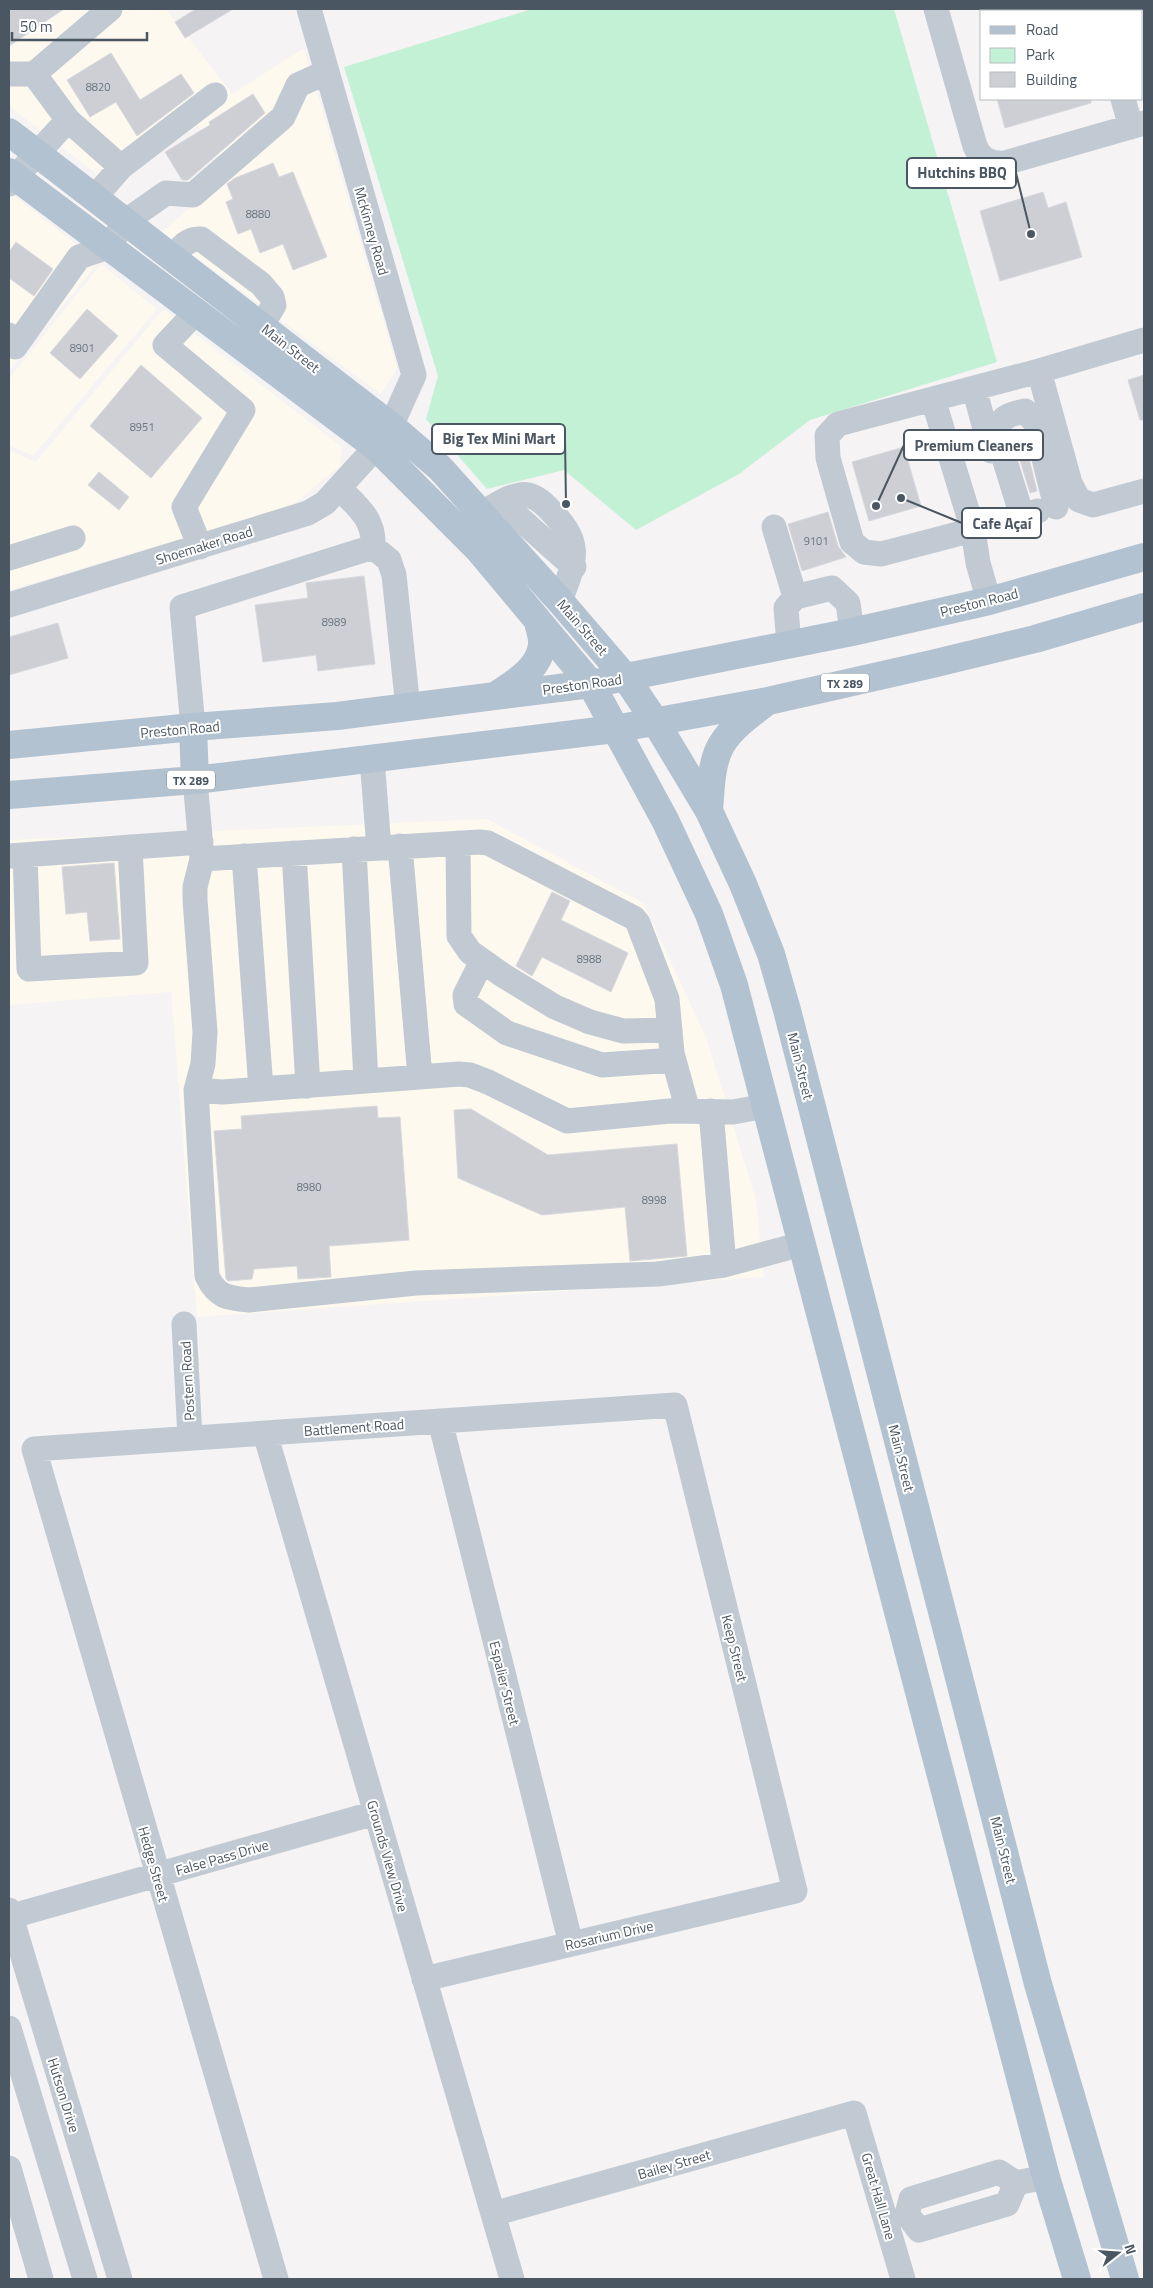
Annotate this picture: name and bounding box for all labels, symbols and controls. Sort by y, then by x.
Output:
scale bar [12,10,148,42]
legend [980,10,1143,100]
text: 50 m [20,15,53,38]
text: Road [1026,18,1058,41]
text: Park [1026,43,1055,66]
text: Building [1026,68,1077,91]
house number: 8820 [86,79,110,95]
callout: Hutchins BBQ [907,158,1016,188]
text: Hutchins BBQ [917,161,1007,184]
street label: McKinney Road [349,184,395,278]
house number: 8880 [246,206,270,222]
street label: Main Street [258,319,325,377]
house number: 8901 [70,340,94,356]
house number: 8951 [130,419,154,435]
callout: Big Tex Mini Mart [432,424,565,454]
text: Big Tex Mini Mart [442,427,556,450]
callout: Premium Cleaners [904,430,1043,460]
text: Premium Cleaners [915,434,1033,457]
callout: Cafe Açaí [962,508,1041,538]
text: Cafe Açaí [972,512,1033,535]
street label: Shoemaker Road [153,520,255,570]
house number: 9101 [804,533,828,549]
street label: Preston Road [938,582,1020,622]
street label: Main Street [553,594,613,660]
house number: 8989 [322,614,346,630]
street label: Preston Road [541,668,623,700]
road number: TX 289 [821,674,869,692]
street label: Preston Road [139,715,221,743]
road number: TX 289 [167,770,215,790]
house number: 8988 [577,951,601,967]
street label: Main Street [783,1030,819,1102]
house number: 8980 [297,1179,321,1195]
house number: 8998 [642,1192,666,1208]
street label: Postern Road [174,1341,200,1421]
street label: Battlement Road [303,1413,405,1441]
street label: Main Street [884,1422,920,1494]
street label: Keep Street [717,1612,753,1684]
street label: Espalier Street [484,1639,526,1727]
street label: Grounds View Drive [362,1798,414,1914]
street label: Main Street [986,1814,1022,1886]
street label: Hedge Street [133,1824,175,1904]
street label: False Pass Drive [173,1834,271,1880]
street label: Rosarium Drive [563,1915,655,1955]
street label: Hutson Drive [43,2055,85,2135]
street label: Bailey Street [635,2144,713,2184]
street label: Great Hall Lane [857,2150,901,2242]
north arrow [1093,2228,1143,2278]
text: N [1119,2241,1142,2257]

